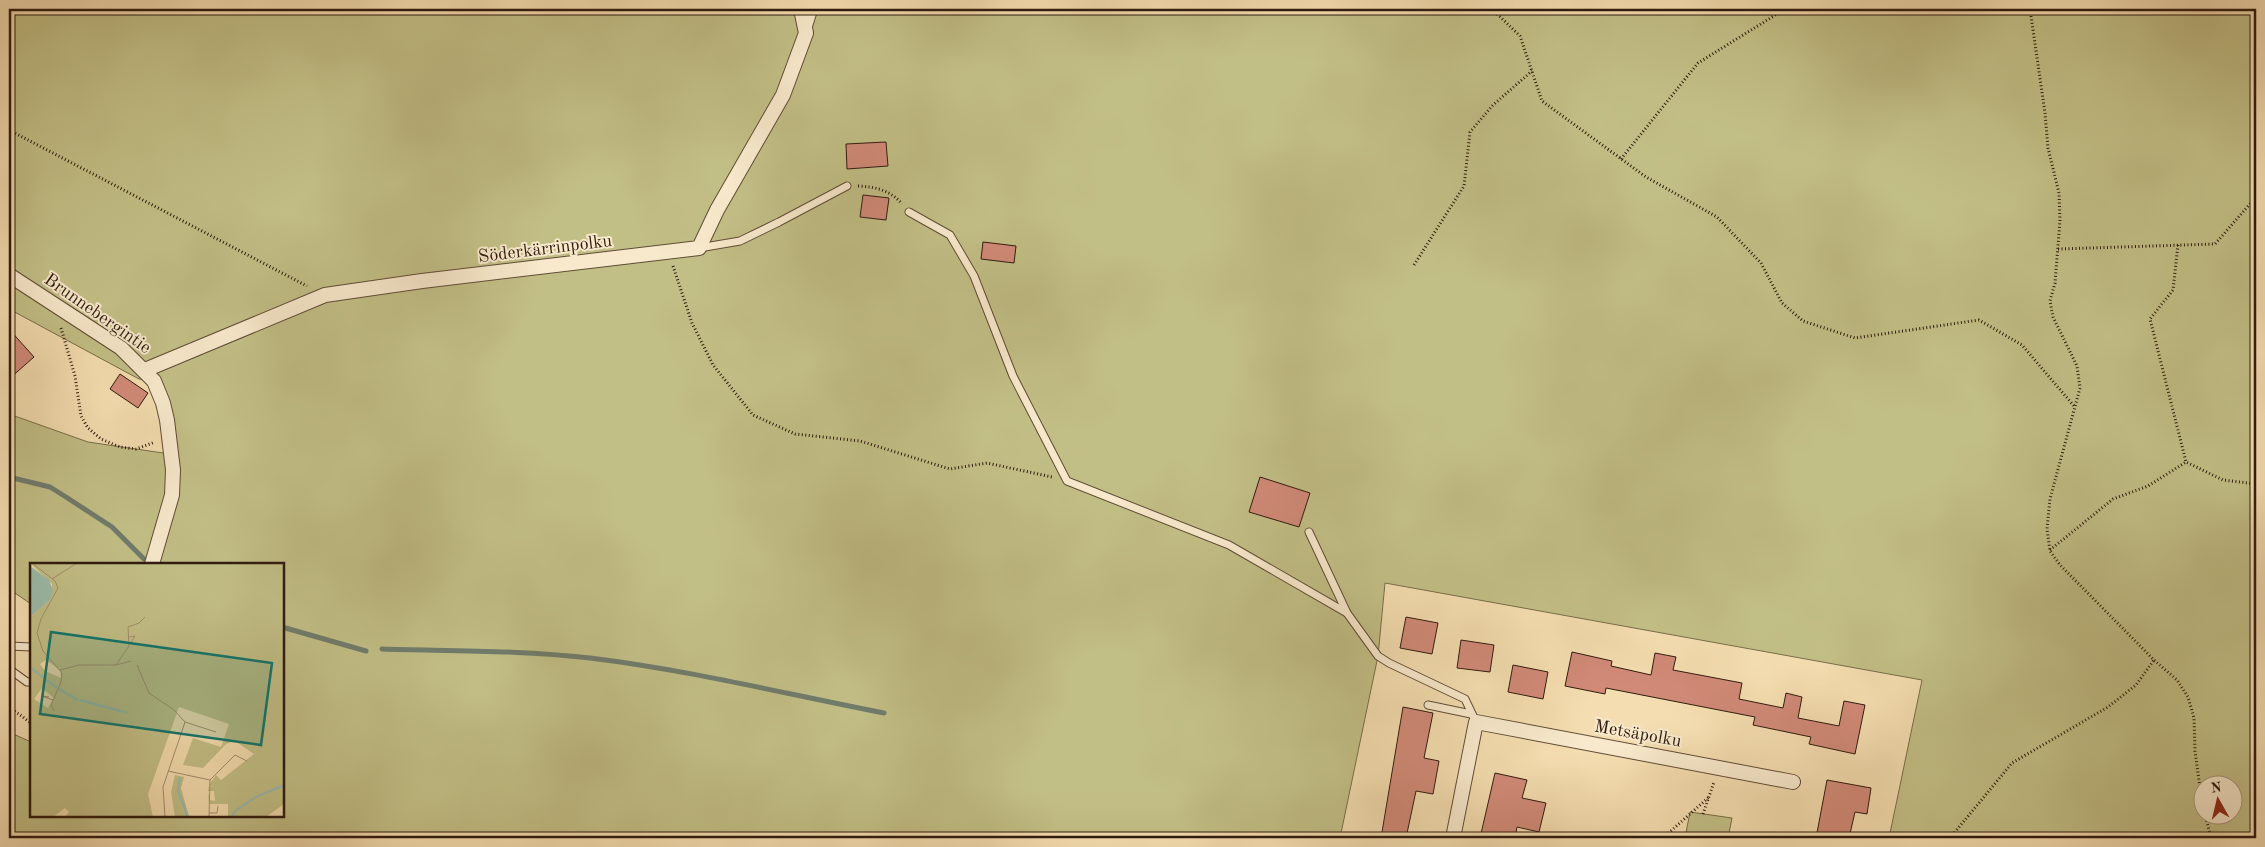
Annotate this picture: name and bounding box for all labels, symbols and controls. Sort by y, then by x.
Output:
street label: Söderkärrinpolku [477,232,614,266]
street label: Brunnebergintie [41,270,154,357]
inset map [30,563,284,817]
street label: Metsäpolku [1593,717,1683,751]
north arrow [2192,774,2242,824]
text: N [2210,780,2223,796]

